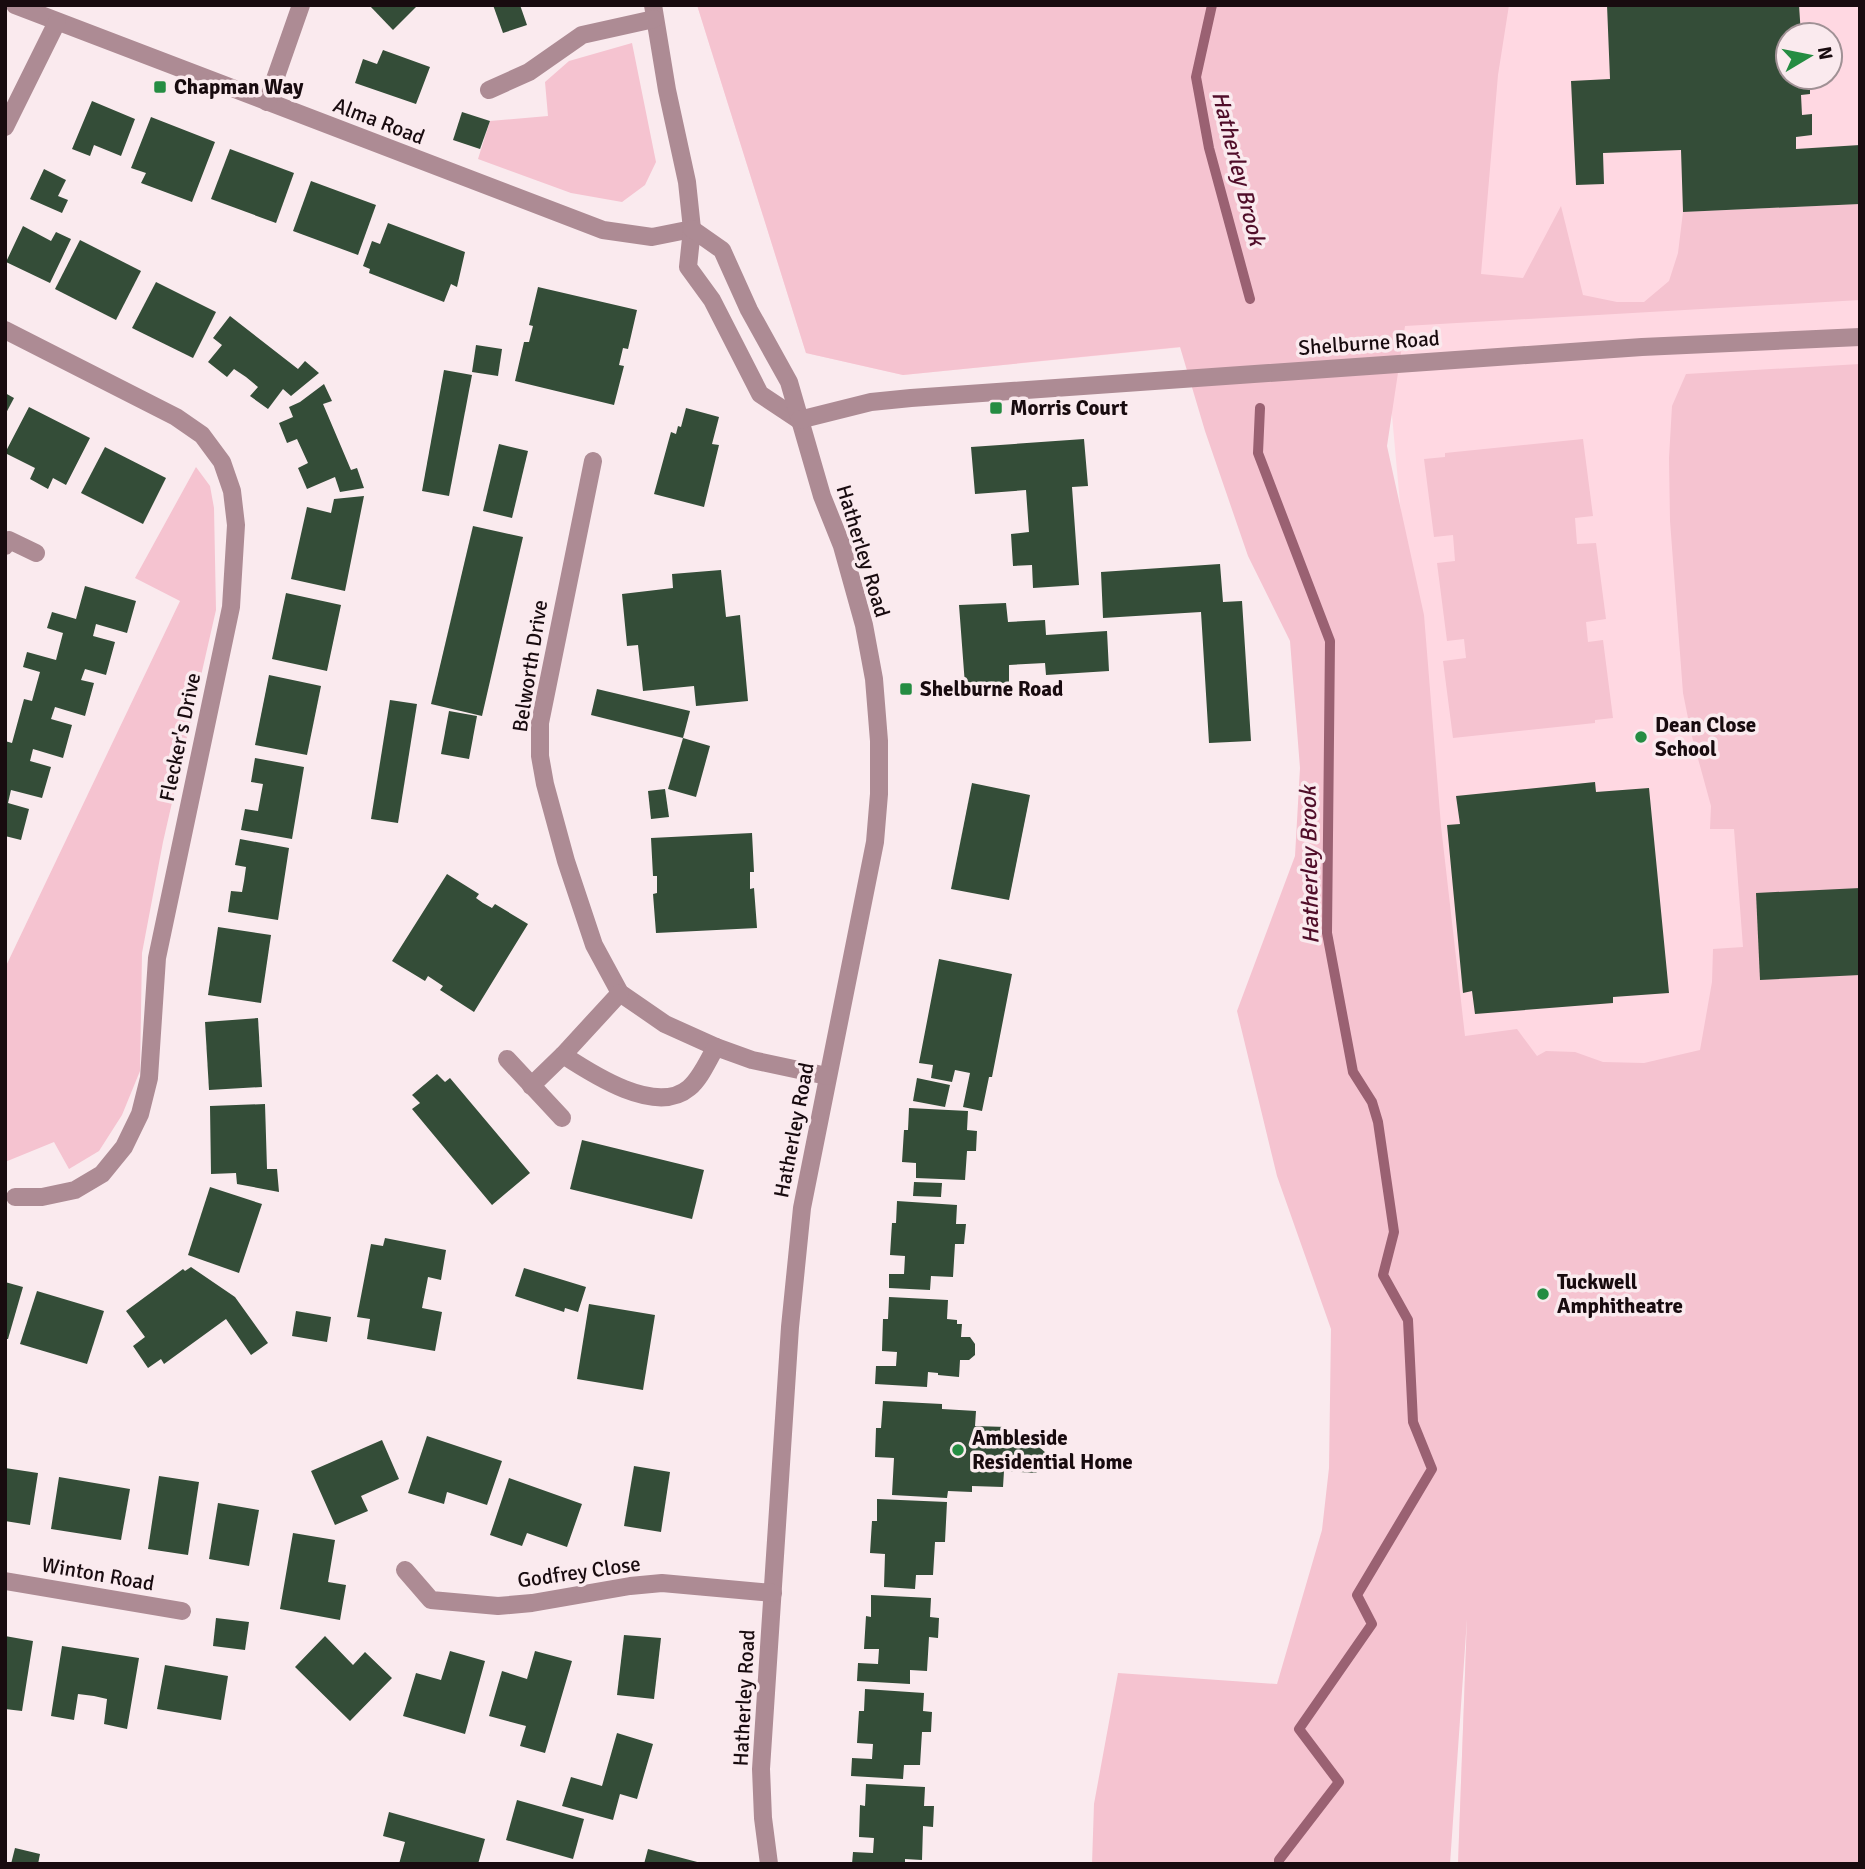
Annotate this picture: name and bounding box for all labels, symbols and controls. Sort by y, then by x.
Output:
north arrow [1774,21,1844,91]
text: N [1812,45,1838,62]
place label: Chapman Way [174,74,304,100]
marker: Chapman Way [152,79,168,95]
water label: Hatherley Brook [1205,88,1272,251]
street label: Alma Road [330,92,428,150]
street label: Shelburne Road [1297,325,1441,361]
place label: Morris Court [1010,395,1128,421]
marker: Morris Court [988,400,1004,416]
street label: Hatherley Road [831,482,895,620]
street label: Belworth Drive [507,598,553,734]
street label: Flecker's Drive [154,670,206,804]
place label: Shelburne Road [920,676,1063,702]
marker: Shelburne Road [898,681,914,697]
place label: Dean Close School [1655,712,1756,762]
marker: Dean Close School [1633,729,1649,745]
water label: Hatherley Brook [1294,783,1325,944]
street label: Hatherley Road [768,1060,820,1200]
place label: Tuckwell Amphitheatre [1557,1269,1683,1319]
marker: Tuckwell Amphitheatre [1535,1286,1551,1302]
place label: Ambleside Residential Home [972,1425,1133,1475]
marker: Ambleside Residential Home [950,1442,966,1458]
street label: Godfrey Close [516,1550,642,1594]
street label: Winton Road [40,1551,156,1597]
street label: Hatherley Road [727,1629,761,1767]

